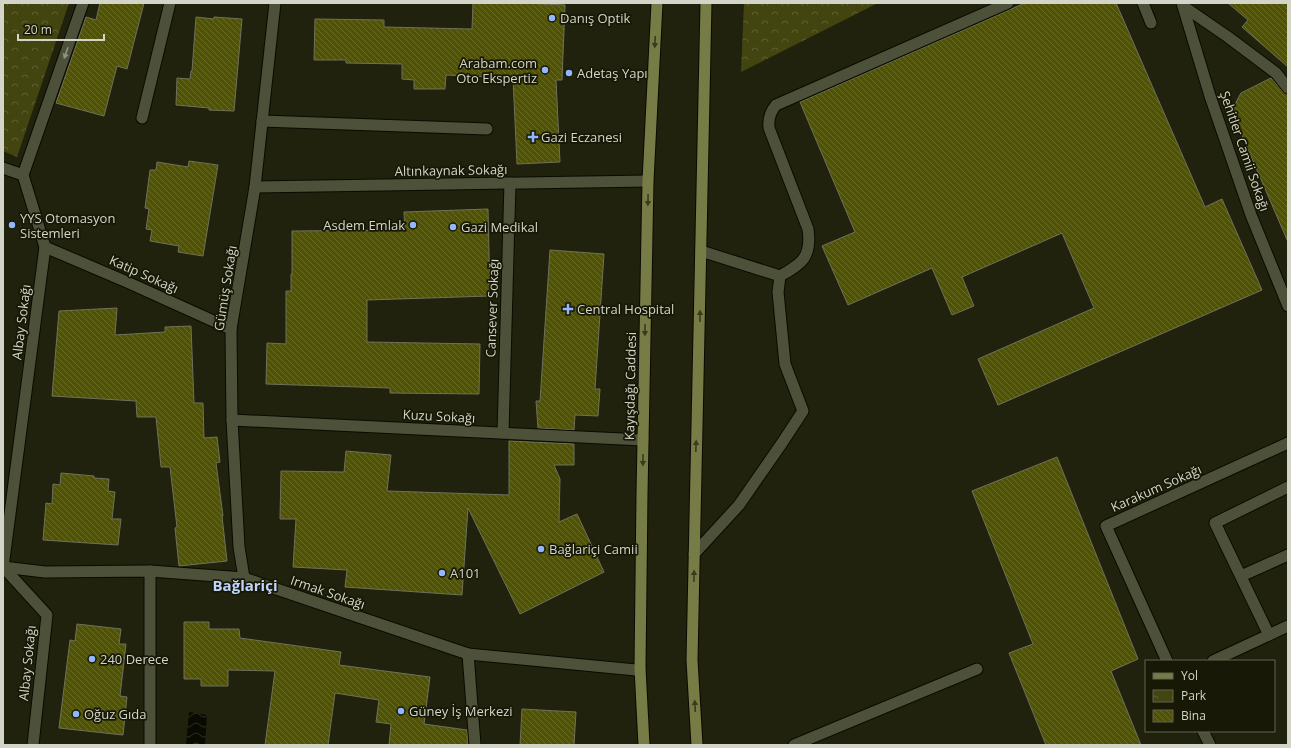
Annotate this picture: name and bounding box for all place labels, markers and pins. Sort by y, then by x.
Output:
place label: Danış Optik [560,9,630,27]
marker: Danış Optik [547,13,557,23]
place label: Arabam.com Oto Ekspertiz [456,54,537,87]
place label: Adetaş Yapı [577,64,648,82]
marker: Arabam.com Oto Ekspertiz [540,65,550,75]
marker: Adetaş Yapı [564,68,574,78]
place label: Gazi Eczanesi [541,128,622,146]
marker: Gazi Eczanesi [528,132,538,142]
place label: YYS Otomasyon Sistemleri [20,209,115,242]
place label: Asdem Emlak [323,216,405,234]
place label: Gazi Medikal [461,218,538,236]
marker: YYS Otomasyon Sistemleri [7,220,17,230]
marker: Asdem Emlak [408,220,418,230]
marker: Gazi Medikal [448,222,458,232]
place label: Central Hospital [577,300,674,318]
marker: Central Hospital [562,303,574,315]
place label: Bağlariçi Camii [549,540,638,558]
marker: Bağlariçi Camii [536,544,546,554]
place label: A101 [450,564,481,582]
marker: A101 [437,568,447,578]
place label: 240 Derece [100,650,169,668]
marker: 240 Derece [87,654,97,664]
place label: Güney İş Merkezi [409,702,513,720]
place label: Oğuz Gıda [84,705,147,723]
marker: Güney İş Merkezi [396,706,406,716]
marker: Oğuz Gıda [71,709,81,719]

